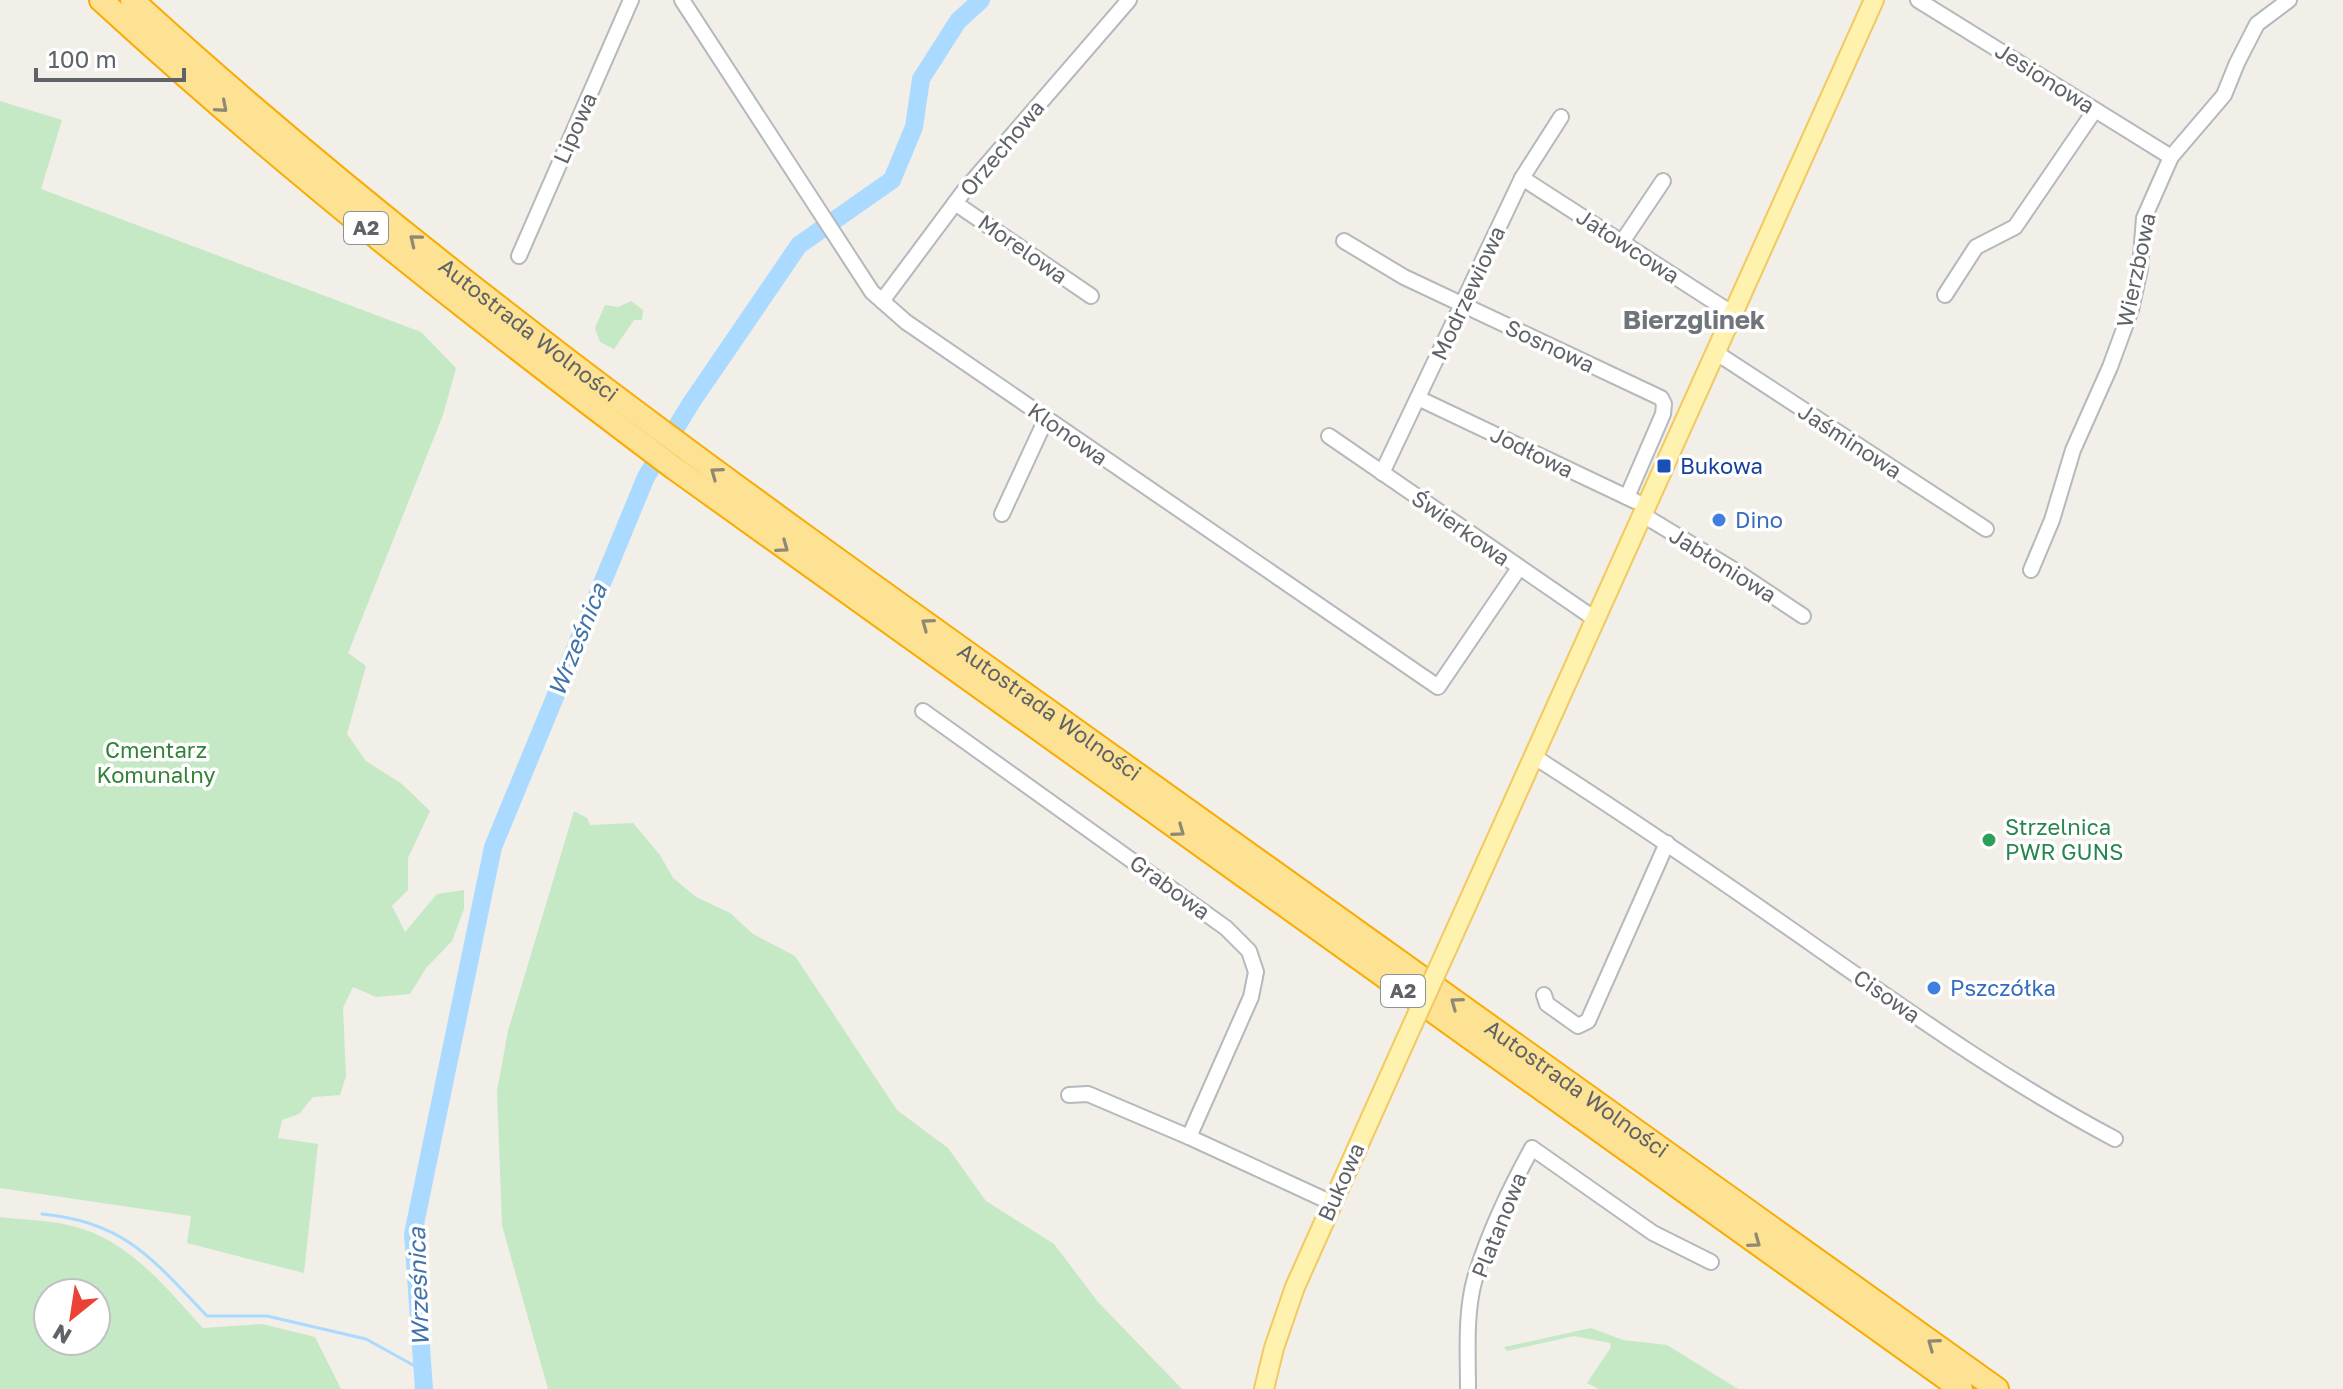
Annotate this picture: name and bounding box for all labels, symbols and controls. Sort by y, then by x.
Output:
scale bar [36,32,184,82]
street label: Jesionowa [1991,36,2100,119]
text: 100 m [48,44,117,73]
street label: Lipowa [547,88,602,167]
street label: Orzechowa [954,94,1050,201]
one-way arrow [213,97,228,112]
street label: Jałowcowa [1572,202,1685,289]
street label: Morelowa [973,208,1073,289]
street label: Wierzbowa [2110,210,2161,329]
road number: A2 [344,212,388,244]
street label: Modrzewiowa [1425,222,1510,364]
one-way arrow [409,236,424,250]
street label: Autostrada Wolności [434,252,624,407]
district label: Bierzglinek [1623,304,1765,335]
street label: Sosnowa [1501,313,1599,378]
street label: Klonowa [1023,396,1113,471]
street label: Jaśminowa [1793,397,1907,484]
street label: Jodłowa [1486,420,1578,483]
place label: Bukowa [1680,452,1763,479]
marker: Bukowa [1655,457,1673,475]
one-way arrow [710,468,725,482]
street label: Świerkowa [1407,484,1516,571]
place label: Dino [1735,506,1783,533]
marker: Dino [1710,511,1728,529]
street label: Jabłoniowa [1665,521,1782,608]
one-way arrow [774,537,788,552]
water label: Wrześnica [541,578,613,700]
one-way arrow [922,620,936,634]
street label: Autostrada Wolności [953,637,1147,786]
park label: Cmentarz Komunalny [96,736,216,788]
place label: Strzelnica PWR GUNS [2005,813,2123,865]
one-way arrow [1170,821,1185,836]
marker: Strzelnica PWR GUNS [1980,831,1998,849]
street label: Grabowa [1125,848,1216,925]
street label: Cisowa [1849,963,1926,1028]
place label: Pszczółka [1950,974,2056,1001]
road number: A2 [1381,975,1425,1007]
marker: Pszczółka [1925,979,1943,997]
one-way arrow [1451,998,1465,1013]
street label: Autostrada Wolności [1480,1013,1674,1163]
street label: Bukowa [1311,1138,1370,1225]
street label: Platanowa [1465,1168,1532,1281]
water label: Wrześnica [401,1226,434,1347]
one-way arrow [1746,1232,1760,1247]
north arrow [32,1277,112,1357]
text: N [48,1319,76,1351]
one-way arrow [1927,1339,1942,1353]

